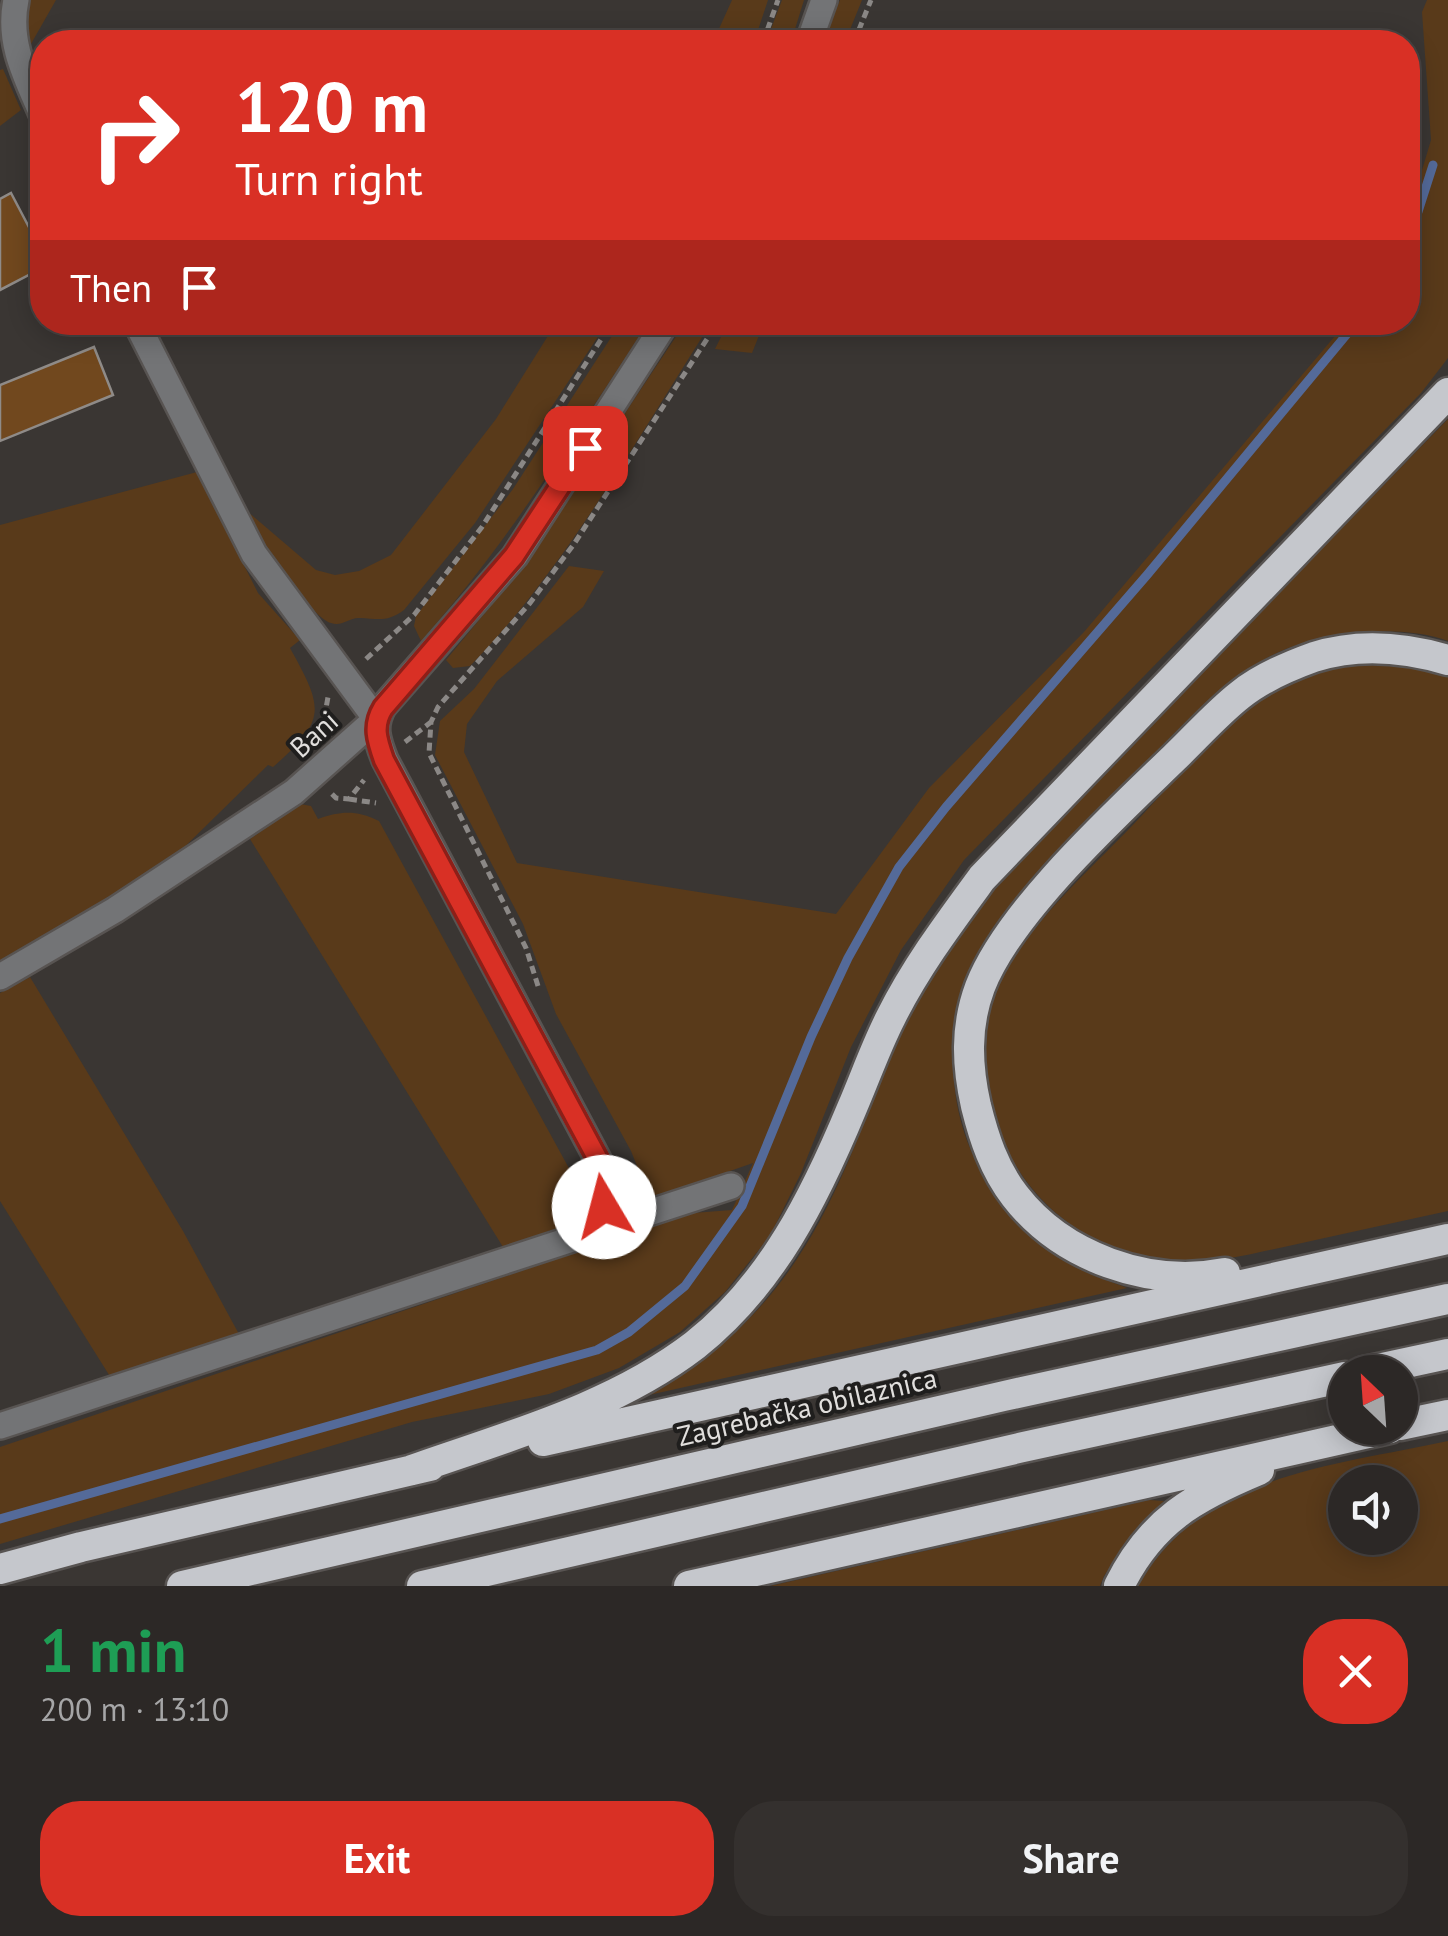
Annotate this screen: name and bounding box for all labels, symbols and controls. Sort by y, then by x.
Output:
text: 120 m [235,61,428,151]
icon: right [70,70,200,200]
text: Turn right [235,149,423,207]
icon: arrive [172,260,227,315]
text: Then [70,263,152,312]
pin [543,406,628,491]
icon: arrive [558,421,613,476]
street label: Bani [282,702,346,765]
position arrow [552,1155,656,1259]
north arrow [1328,1355,1418,1445]
map controls [1328,1355,1418,1555]
street label: Zagrebačka obilaznica [673,1359,940,1454]
button: sound [1328,1465,1418,1555]
text: 1 min [40,1611,186,1689]
button: close [1303,1619,1408,1724]
text: 200 m · 13:10 [40,1688,229,1730]
button: Exit [40,1801,714,1916]
button: Share [734,1801,1408,1916]

